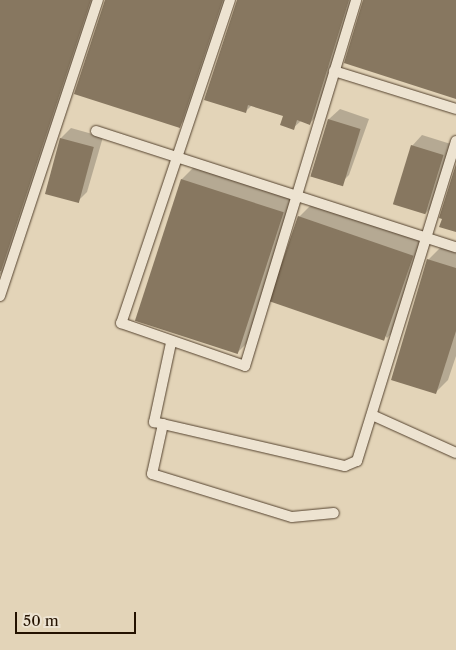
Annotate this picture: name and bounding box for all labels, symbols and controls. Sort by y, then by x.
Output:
scale bar [18,602,139,634]
text: 50 m [23,611,59,630]

